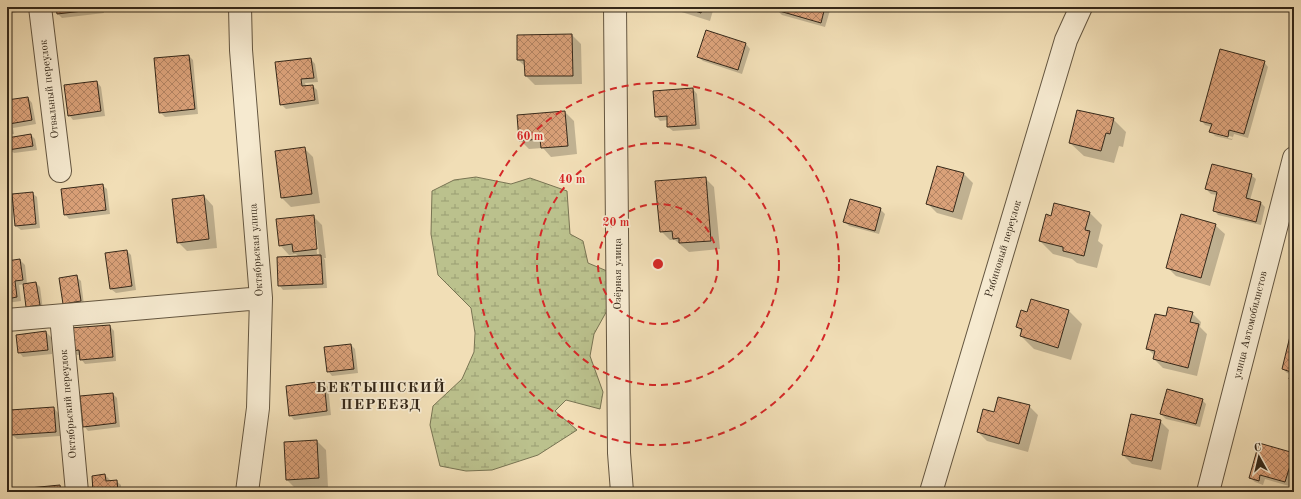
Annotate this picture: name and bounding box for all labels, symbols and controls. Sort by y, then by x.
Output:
street label: Отвальный переулок [38,38,62,139]
text: 60 m [517,131,544,143]
text: 40 m [559,174,586,186]
street label: Рябиновый переулок [984,199,1024,299]
street label: Октябрьская улица [248,203,266,297]
text: 20 m [603,217,630,229]
street label: Озёрная улица [613,238,624,310]
centre of rings [651,257,665,271]
street label: улица Автомобилистов [1232,270,1270,380]
street label: Октябрьский переулок [59,349,79,459]
district label: БЕКТЫШСКИЙ ПЕРЕЕЗД [316,378,446,413]
north arrow [1239,437,1279,477]
text: С [1253,443,1262,455]

